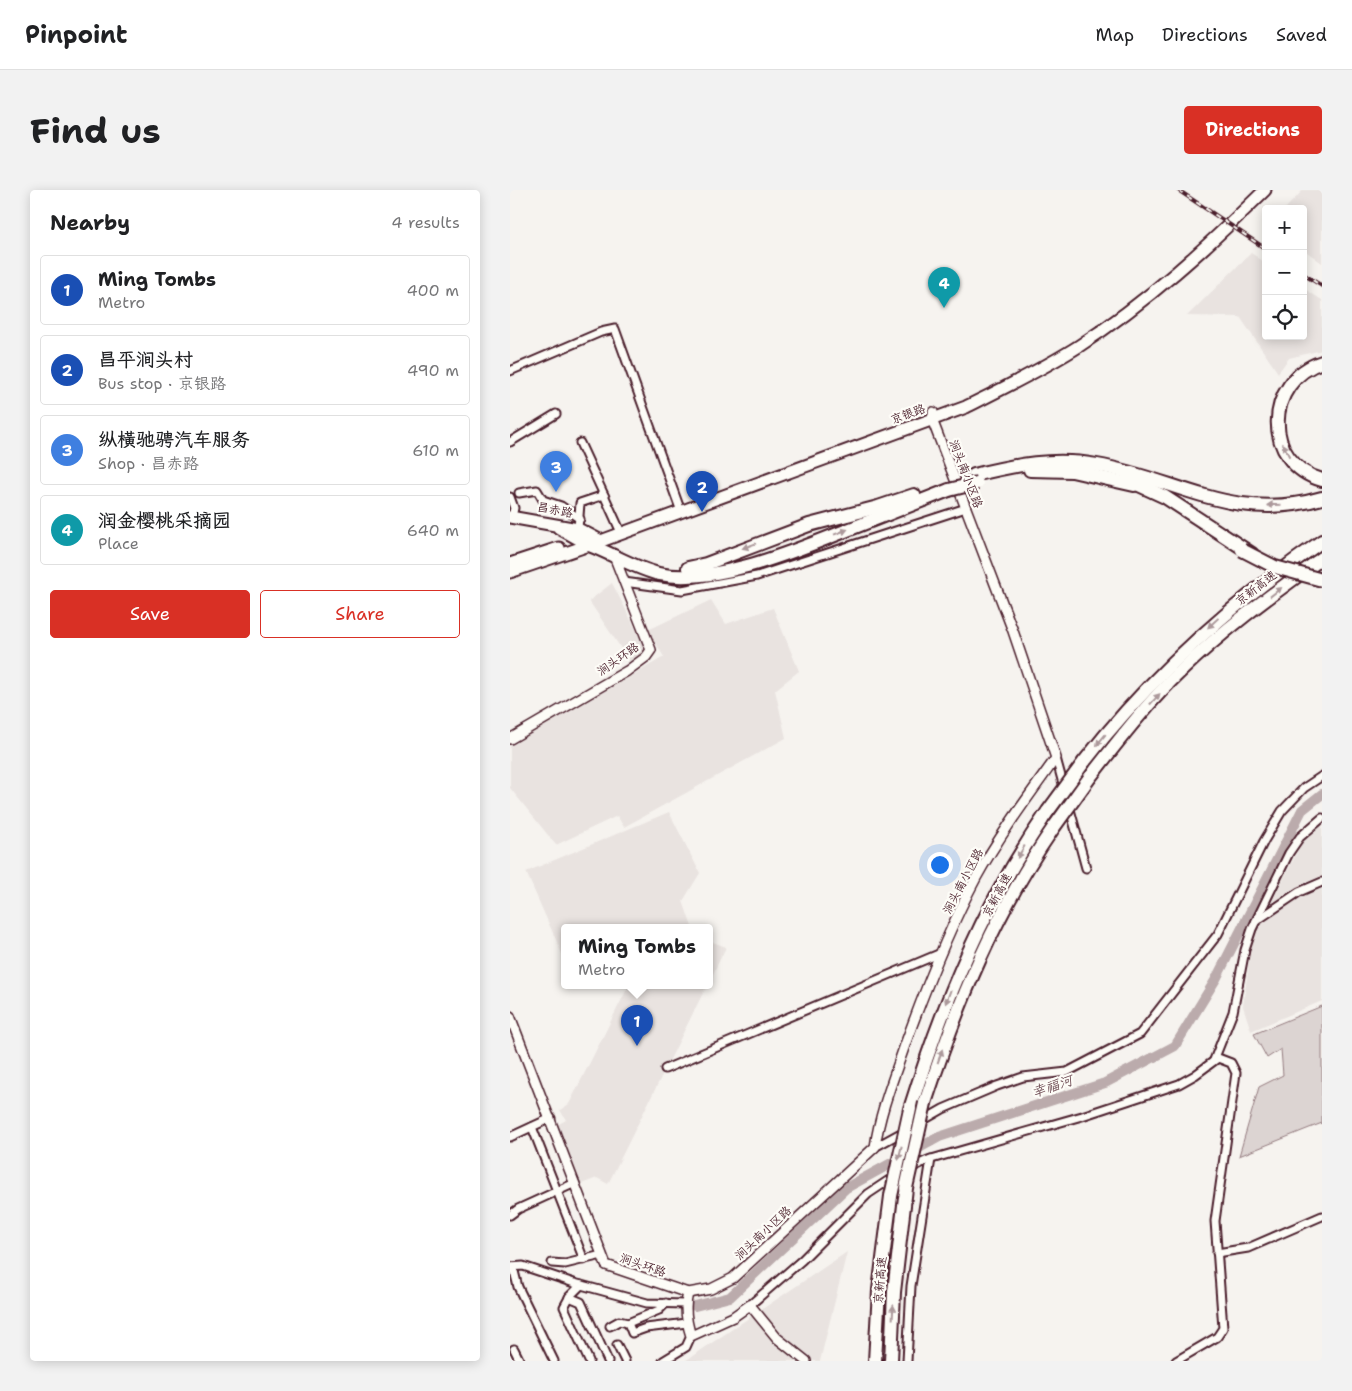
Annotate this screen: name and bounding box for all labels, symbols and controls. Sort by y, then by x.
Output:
text: Pinpoint [25,19,127,51]
text: Map [1096,23,1134,47]
text: Directions [1162,23,1248,47]
text: Saved [1276,23,1327,47]
button: Directions [1184,106,1322,154]
text: Find us [30,107,161,154]
map controls [1262,205,1307,340]
button: + [1262,205,1307,250]
text: Nearby [50,209,130,237]
text: 4 results [391,212,460,233]
button: − [1262,250,1307,295]
text: Ming Tombs [98,267,216,292]
pin: 4 [928,267,960,308]
text: 1 [63,280,71,301]
text: 400 m [406,280,459,301]
text: Metro [98,292,145,313]
button: locate [1262,295,1307,340]
text: 昌平涧头村 [98,347,193,372]
text: 2 [61,360,73,381]
text: 490 m [407,360,459,381]
text: Bus stop · 京银路 [98,373,226,394]
street label: 京银路 [888,400,928,428]
text: 纵横驰骋汽车服务 [98,427,250,452]
street label: 涧头南小区路 [946,438,986,510]
text: 3 [61,440,73,461]
text: 610 m [412,440,459,461]
one-way arrow [1282,442,1290,457]
pin: 3 [540,451,572,492]
text: Shop · 昌赤路 [98,453,199,474]
pin: 2 [686,471,718,512]
street label: 昌赤路 [536,499,574,521]
one-way arrow [1266,501,1282,509]
text: 润金樱桃采摘园 [98,508,231,533]
text: 4 [61,520,73,541]
text: 640 m [407,520,459,541]
one-way arrow [834,528,848,536]
text: Place [98,533,139,554]
one-way arrow [742,543,757,550]
street label: 京新高速 [1232,567,1280,609]
one-way arrow [1269,586,1282,597]
button: Save [50,590,250,638]
button: Share [260,590,460,638]
one-way arrow [1208,617,1220,629]
street label: 涧头环路 [594,639,642,679]
one-way arrow [1149,693,1160,706]
one-way arrow [1095,734,1106,747]
street label: 涧头南小区路 [939,845,987,917]
one-way arrow [1016,845,1025,858]
your location [927,852,953,878]
street label: 京新高速 [979,870,1015,920]
popup [561,924,713,989]
text: Ming Tombs [578,934,696,959]
text: Metro [578,959,625,980]
one-way arrow [944,990,952,1005]
pin: 1 [621,1005,653,1046]
one-way arrow [937,1049,944,1064]
water label: 幸福河 [1029,1070,1077,1101]
one-way arrow [896,1145,904,1160]
street label: 涧头南小区路 [731,1203,795,1263]
street label: 涧头环路 [618,1250,668,1280]
street label: 京新高速 [870,1255,890,1305]
one-way arrow [889,1304,897,1320]

